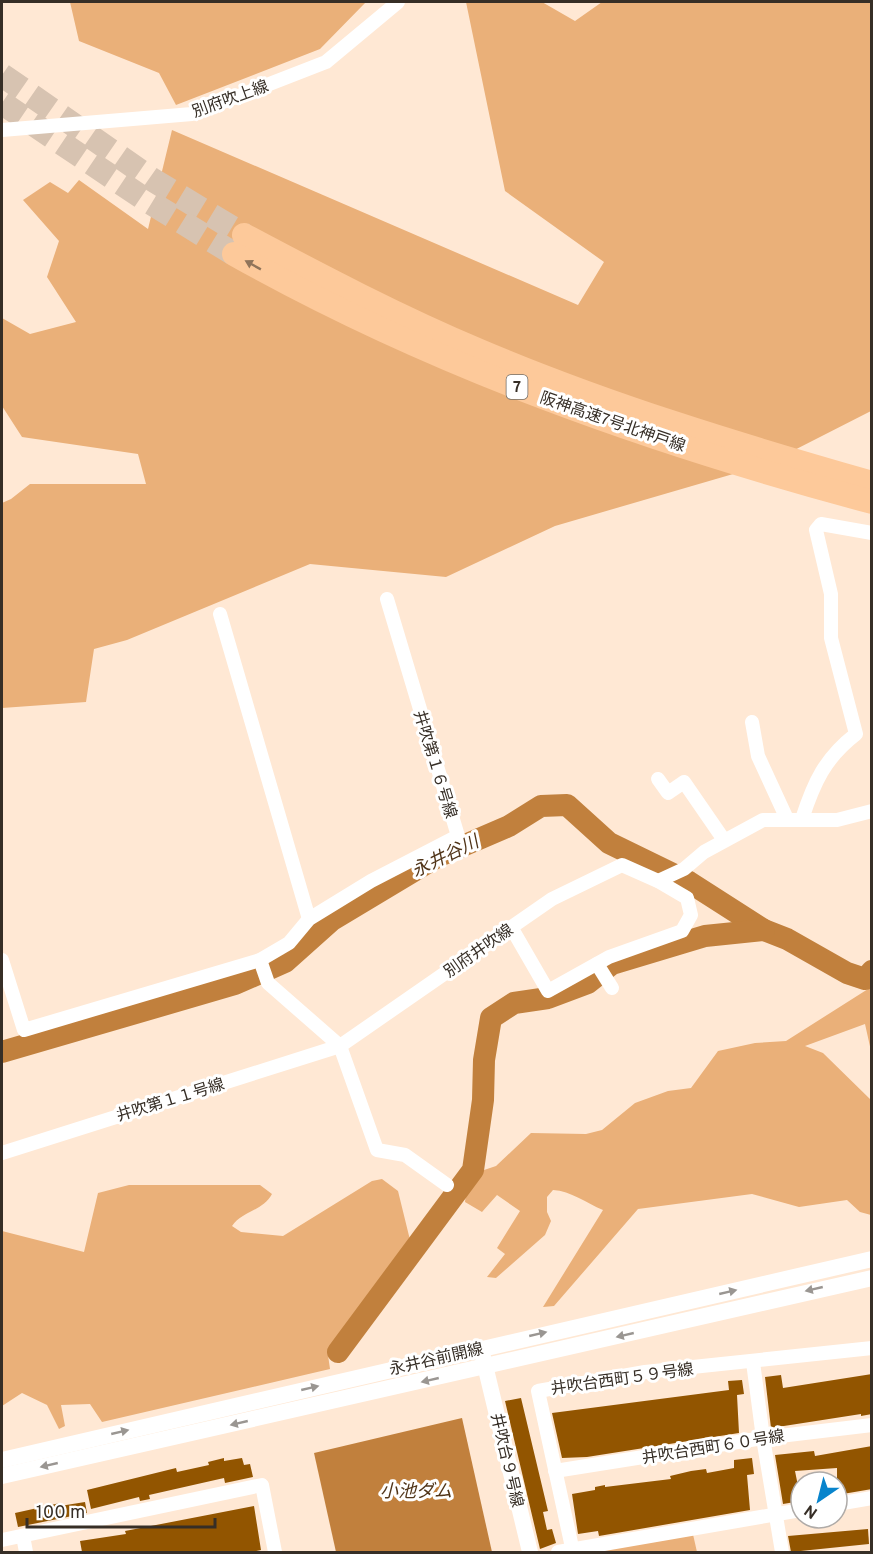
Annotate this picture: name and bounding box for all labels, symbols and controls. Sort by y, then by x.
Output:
street label: 別府吹上線 [190,77,272,123]
one-way arrow [245,260,262,270]
road number: 7 [506,375,528,399]
street label: 阪神高速7号北神戸線 [537,389,688,457]
street label: 井吹第１６号線 [408,708,460,821]
water label: 永井谷川 [408,830,485,883]
street label: 別府井吹線 [441,920,518,983]
street label: 井吹第１１号線 [114,1075,227,1127]
one-way arrow [805,1285,823,1295]
one-way arrow [719,1286,737,1296]
one-way arrow [528,1329,547,1339]
one-way arrow [615,1330,634,1340]
street label: 永井谷前開線 [387,1339,485,1380]
street label: 井吹台西町５９号線 [550,1360,695,1400]
one-way arrow [420,1376,439,1385]
one-way arrow [300,1382,319,1392]
street label: 井吹台９号線 [486,1411,527,1509]
one-way arrow [230,1419,249,1428]
one-way arrow [111,1427,129,1437]
street label: 井吹台西町６０号線 [641,1427,786,1469]
one-way arrow [40,1461,58,1471]
north arrow [789,1470,849,1530]
water label: 小池ダム [380,1481,452,1504]
scale bar [27,1491,214,1529]
text: N [801,1499,822,1522]
text: 100 m [36,1502,85,1525]

